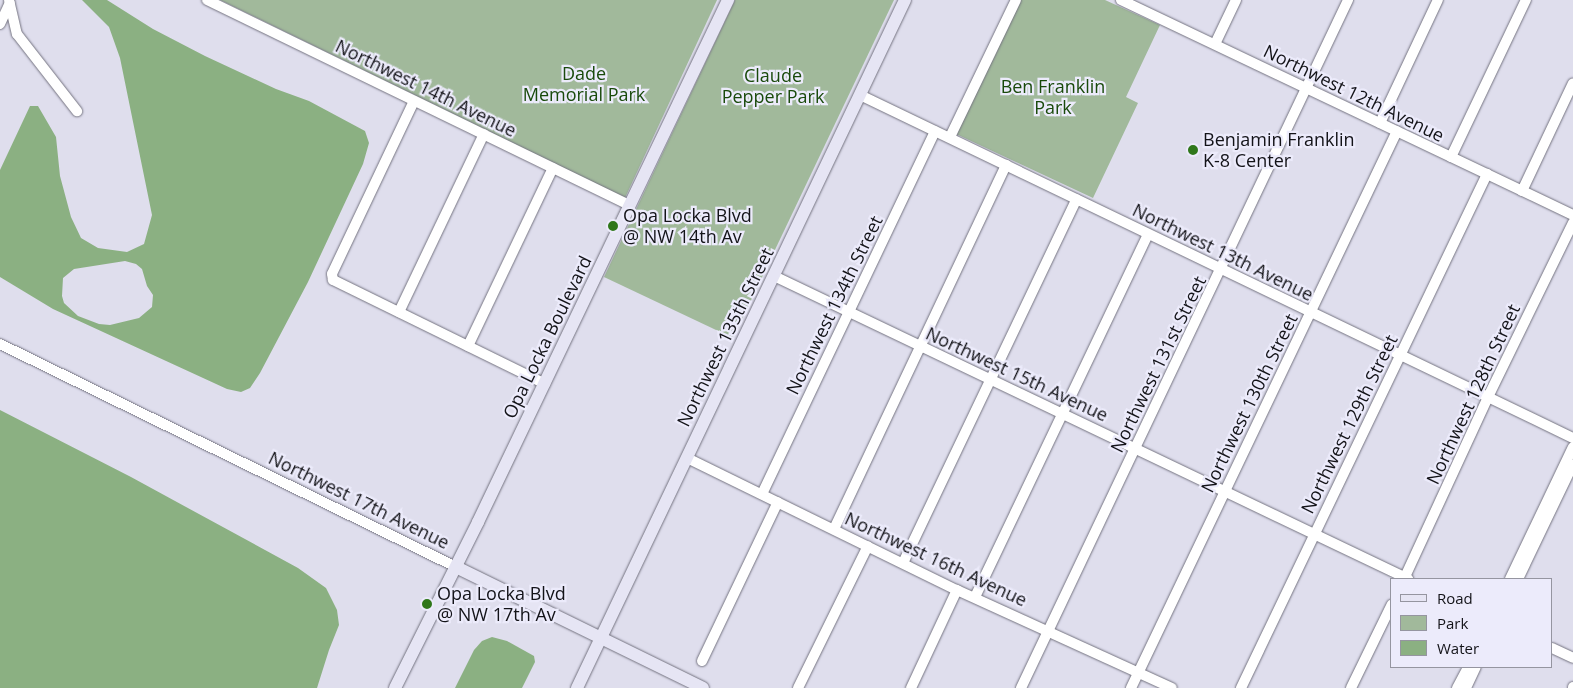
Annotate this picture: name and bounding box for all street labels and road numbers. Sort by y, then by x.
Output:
street label: Northwest 14th Avenue [332,35,520,141]
street label: Northwest 12th Avenue [1260,40,1448,146]
street label: Northwest 13th Avenue [1129,199,1317,305]
street label: Northwest 134th Street [781,212,887,398]
street label: Northwest 135th Street [672,244,778,430]
street label: Opa Locka Boulevard [498,252,596,422]
street label: Northwest 131st Street [1106,272,1210,456]
street label: Northwest 128th Street [1422,301,1524,487]
street label: Northwest 130th Street [1196,310,1302,496]
street label: Northwest 15th Avenue [923,322,1111,426]
street label: Northwest 129th Street [1296,331,1402,517]
street label: Northwest 17th Avenue [265,447,453,553]
street label: Northwest 16th Avenue [842,507,1030,611]

